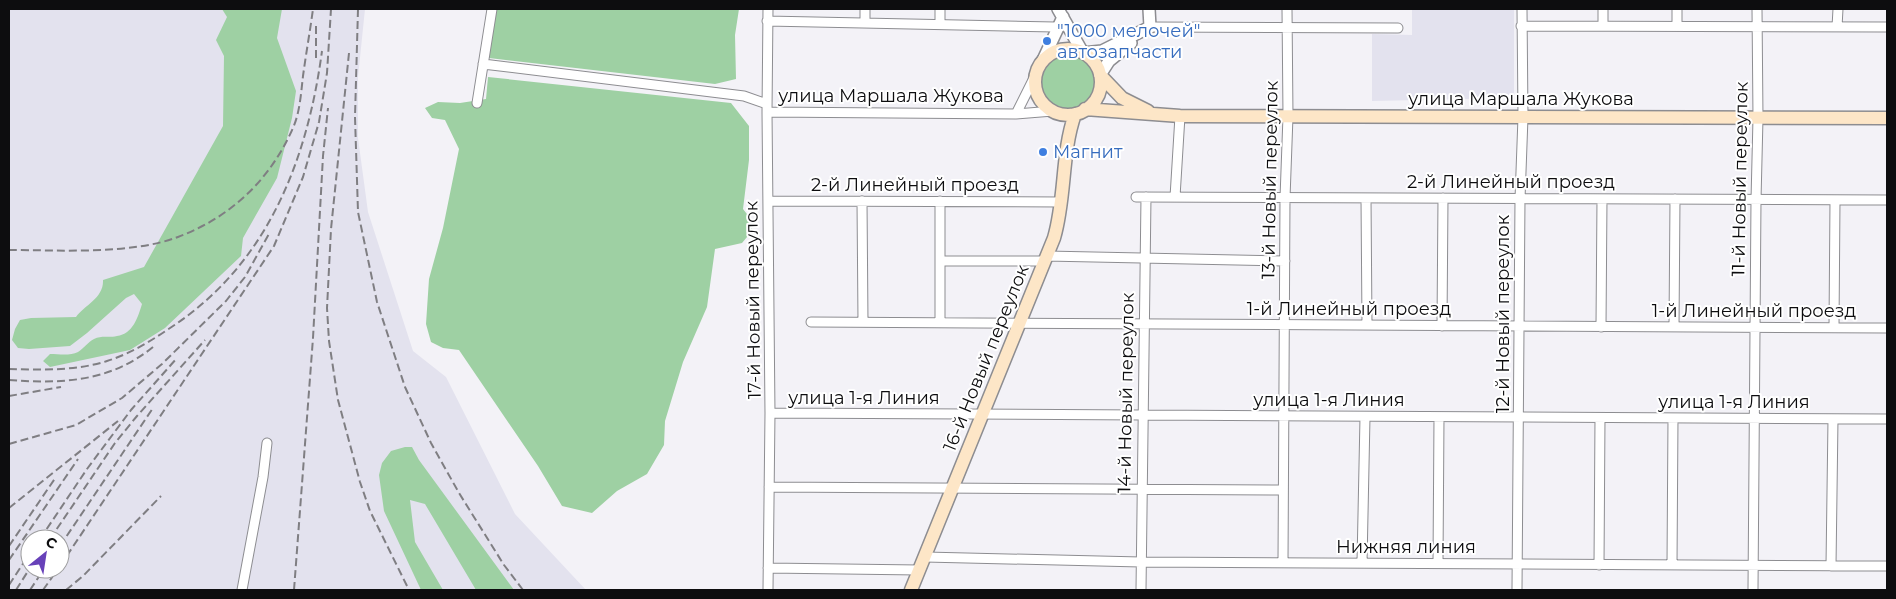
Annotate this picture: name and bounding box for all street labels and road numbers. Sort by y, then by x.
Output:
street label: 13-й Новый переулок [1257,80,1283,279]
street label: 11-й Новый переулок [1727,81,1753,277]
street label: улица Маршала Жукова [777,85,1004,107]
street label: улица Маршала Жукова [1407,88,1634,110]
street label: 2-й Линейный проезд [1407,171,1615,193]
street label: 2-й Линейный проезд [811,174,1019,196]
street label: 17-й Новый переулок [740,200,766,399]
street label: 12-й Новый переулок [1492,214,1514,413]
street label: 16-й Новый переулок [938,261,1034,455]
street label: 14-й Новый переулок [1113,292,1139,493]
street label: 1-й Линейный проезд [1247,298,1451,320]
street label: 1-й Линейный проезд [1652,300,1856,322]
street label: улица 1-я Линия [787,387,940,409]
street label: улица 1-я Линия [1252,389,1405,411]
street label: улица 1-я Линия [1657,391,1810,413]
street label: Нижняя линия [1336,536,1476,558]

